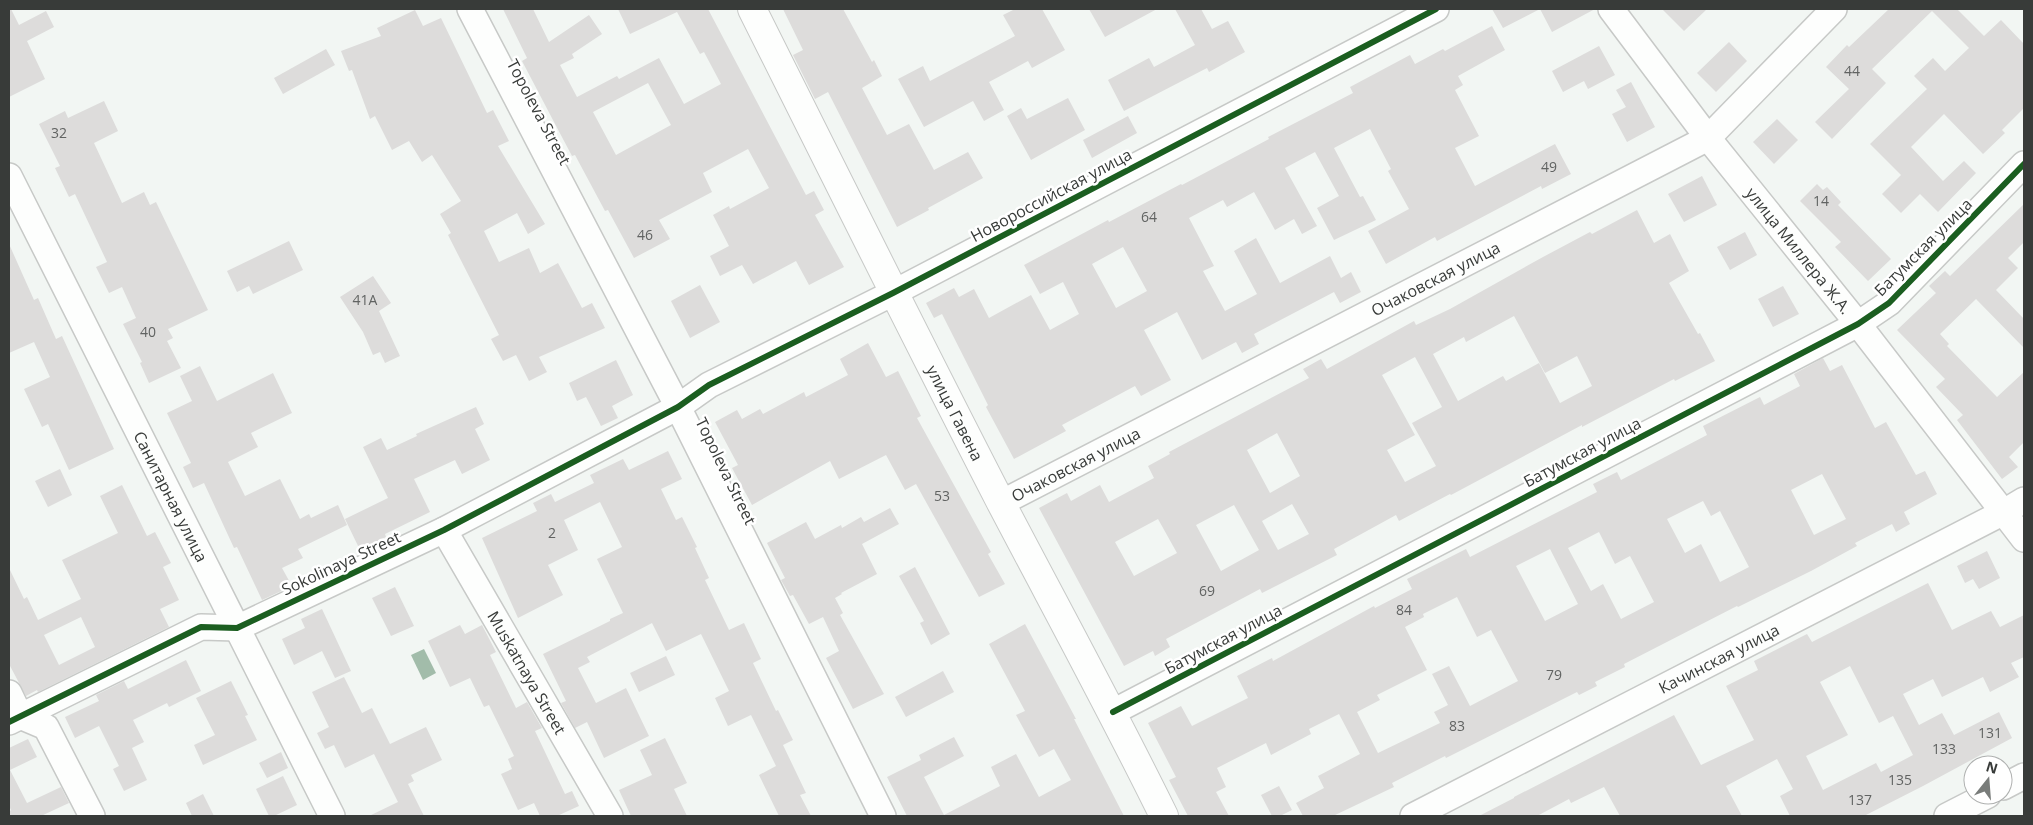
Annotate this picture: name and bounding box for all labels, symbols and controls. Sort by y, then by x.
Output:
street label: Topoleva Street [502,55,576,169]
house number: 44 [1844,61,1860,80]
house number: 32 [51,123,67,142]
street label: Новороссийская улица [967,143,1135,247]
house number: 49 [1541,157,1557,176]
street label: улица Миллера Ж.А. [1741,183,1857,319]
house number: 14 [1813,191,1829,210]
street label: Батумская улица [1869,193,1977,301]
house number: 64 [1141,207,1157,226]
house number: 46 [637,225,653,244]
street label: Очаковская улица [1367,236,1504,321]
house number: 41А [353,290,378,309]
house number: 40 [140,322,156,341]
street label: улица Гавена [921,361,989,465]
street label: Батумская улица [1519,412,1645,492]
street label: Topoleva Street [691,414,762,528]
street label: Очаковская улица [1007,422,1144,507]
street label: Санитарная улица [129,427,213,566]
house number: 53 [934,486,950,505]
house number: 2 [548,523,556,542]
street label: Sokolinaya Street [278,526,404,600]
house number: 69 [1199,581,1215,600]
street label: Батумская улица [1160,599,1286,679]
house number: 84 [1396,600,1412,619]
street label: Muskatnaya Street [482,607,571,739]
street label: Качинская улица [1655,619,1783,699]
house number: 79 [1546,665,1562,684]
house number: 83 [1449,716,1465,735]
house number: 131 [1978,723,2002,742]
house number: 133 [1932,739,1956,758]
north arrow [1963,755,2013,805]
text: N [1984,756,2000,778]
house number: 135 [1888,770,1912,789]
house number: 137 [1848,790,1872,809]

